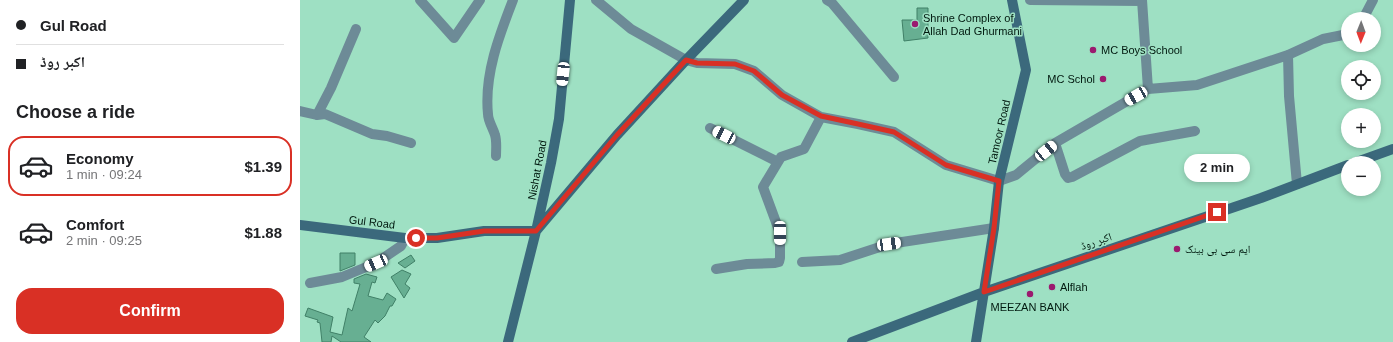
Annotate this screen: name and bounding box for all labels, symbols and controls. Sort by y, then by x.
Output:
place label: Shrine Complex of Allah Dad Ghurmani [923,12,1022,37]
north arrow [1341,12,1381,52]
map controls [1341,12,1381,196]
text: Gul Road [40,17,107,34]
marker: Shrine Complex of Allah Dad Ghurmani [910,19,920,29]
place label: MC Boys School [1101,44,1182,56]
marker: MC Boys School [1088,45,1098,55]
text: اکبر روڈ [40,53,85,70]
button: locate [1341,60,1381,100]
car [556,61,570,87]
place label: MC Schol [1047,73,1095,85]
marker: MC Schol [1098,74,1108,84]
car [1123,85,1149,107]
street label: Tamoor Road [986,98,1012,166]
text: Choose a ride [16,102,135,122]
button: + [1341,108,1381,148]
car [711,124,737,146]
street label: Nishat Road [525,139,549,201]
car [1033,139,1059,163]
icon: car [18,148,54,184]
text: Economy [66,150,134,167]
callout: 2 min [1184,154,1250,182]
button: − [1341,156,1381,196]
text: $1.39 [244,158,282,175]
text: 2 min [1200,160,1234,175]
text: 1 min · 09:24 [66,167,142,182]
route end [1208,203,1226,221]
street label: Gul Road [348,213,396,231]
icon: car [18,214,54,250]
text: Comfort [66,216,124,233]
car [774,221,786,245]
text: $1.88 [244,224,282,241]
route start [407,229,425,247]
street label: اکبر روڈ [1079,230,1113,252]
text: 2 min · 09:25 [66,233,142,248]
car [876,236,902,252]
place label: ایم سی بی بینک [1185,243,1250,257]
marker: ایم سی بی بینک [1172,244,1182,254]
car [363,253,389,273]
place label: Alflah [1060,281,1088,293]
marker: Alflah [1047,282,1057,292]
button: Confirm [16,288,284,334]
marker: MEEZAN BANK [1025,289,1035,299]
place label: MEEZAN BANK [991,301,1070,313]

